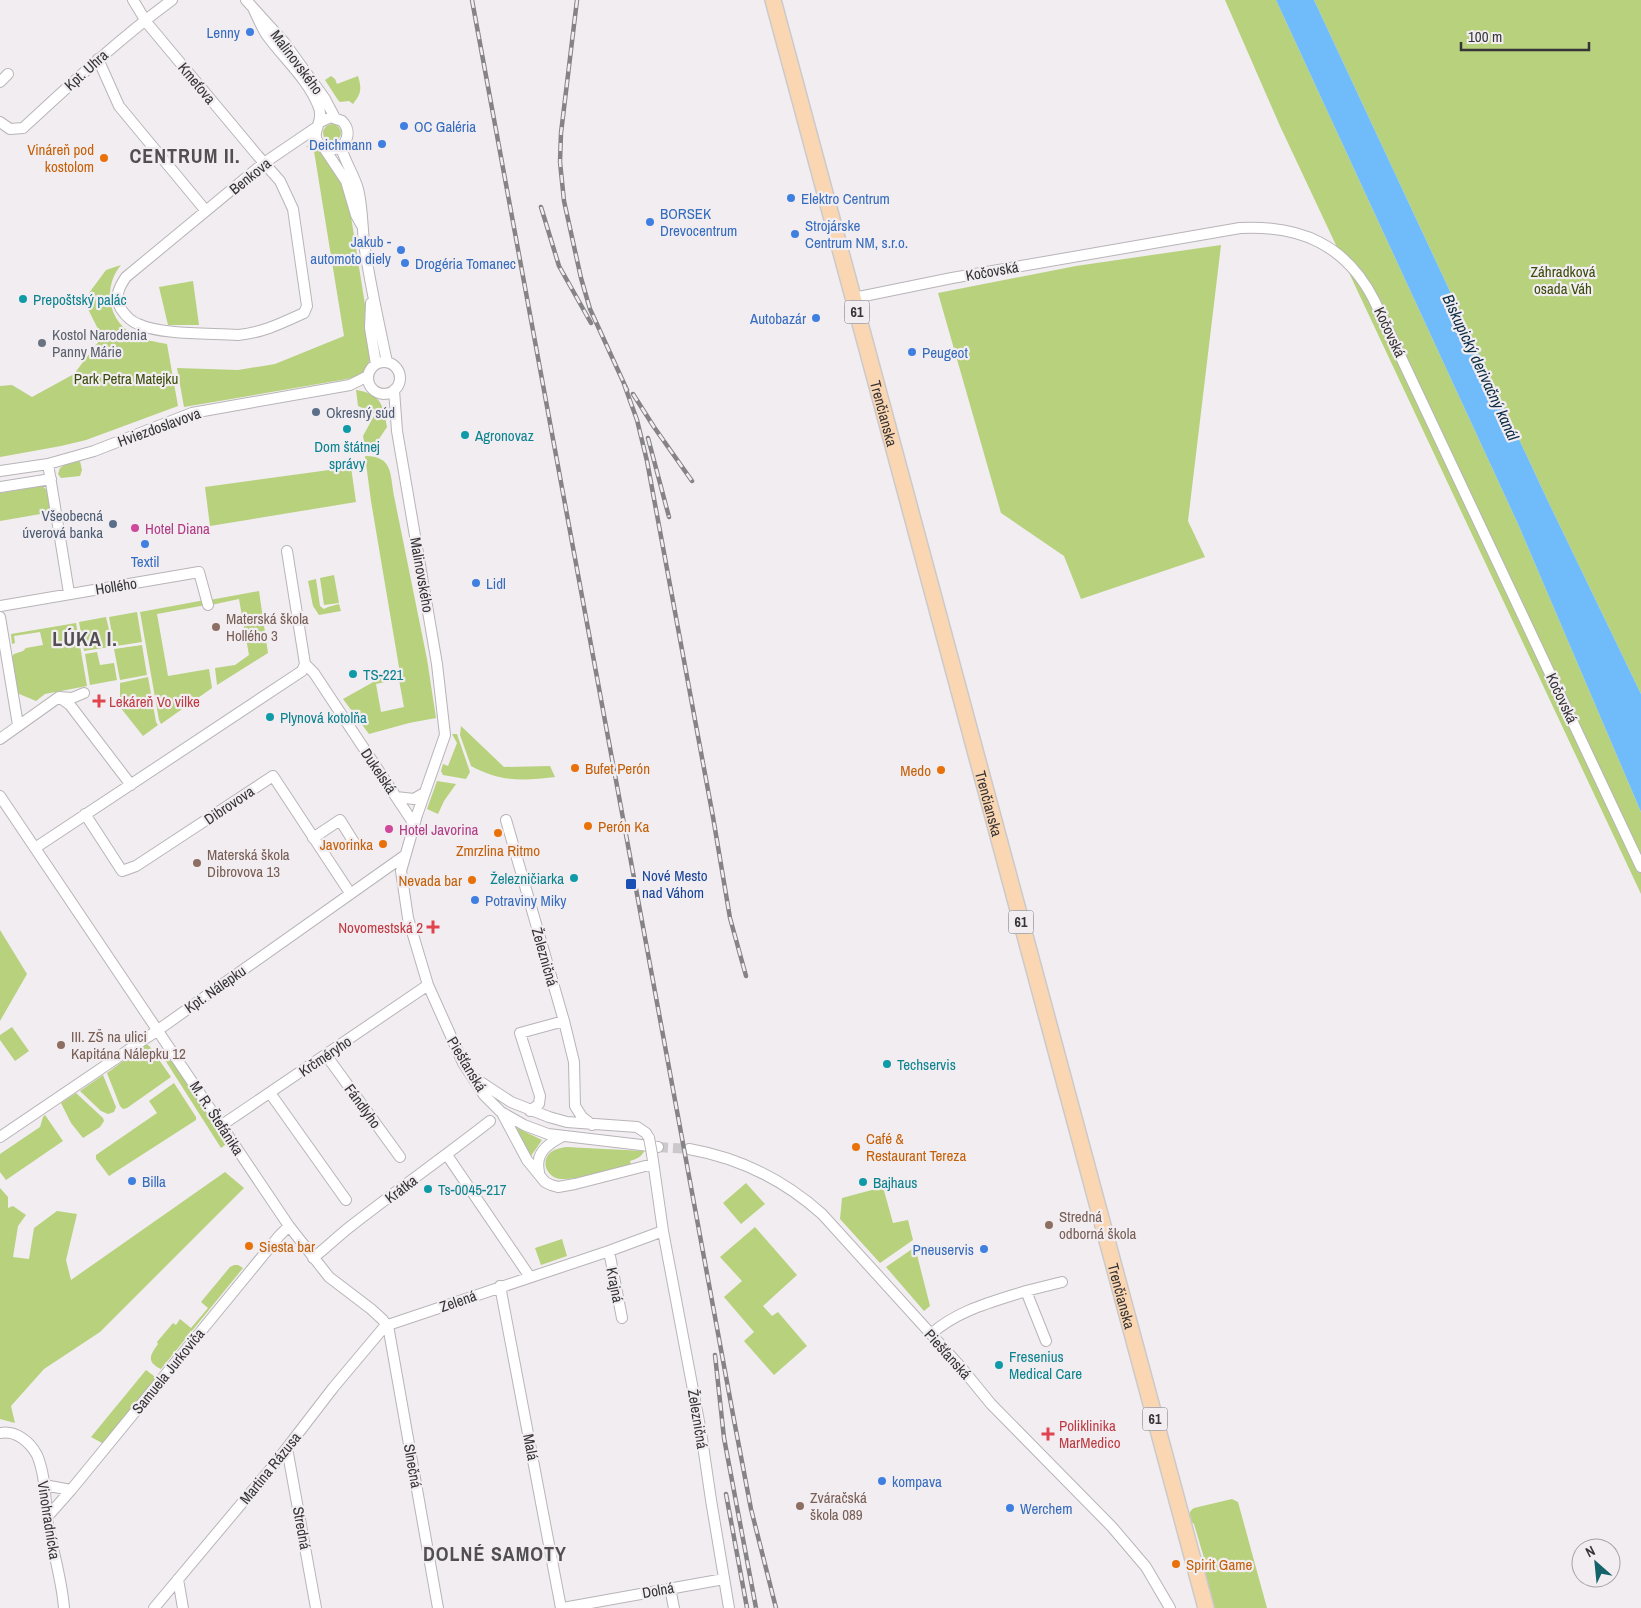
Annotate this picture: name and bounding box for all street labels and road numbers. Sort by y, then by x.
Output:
street label: Malinovského [266,25,328,99]
street label: Kpt. Uhra [60,45,112,95]
street label: Kmeťova [173,58,221,108]
street label: Benkova [225,153,275,199]
street label: Kočovská [964,256,1020,286]
road number: 61 [844,300,870,324]
street label: Kočovská [1369,303,1411,361]
street label: Trenčianska [865,378,903,449]
street label: Hviezdoslavova [115,402,204,452]
street label: Malinovského [405,536,439,614]
street label: Hollého [94,572,138,600]
street label: Kočovská [1541,669,1583,727]
street label: Dukelská [356,744,402,798]
street label: Trenčianska [970,768,1008,839]
street label: Dibrovova [200,781,258,829]
road number: 61 [1008,910,1034,934]
street label: Železničná [527,925,563,989]
street label: Kpt. Nálepku [180,960,250,1018]
street label: Krčméryho [294,1031,356,1081]
street label: Piešťanská [442,1033,492,1096]
street label: M. R. Štefánika [185,1077,249,1159]
street label: Fándlyho [340,1080,386,1133]
street label: Krátka [380,1170,422,1208]
street label: Trenčianska [1103,1261,1141,1331]
street label: Krajná [601,1266,629,1305]
street label: Zelená [437,1285,479,1317]
street label: Samuela Jurkoviča [127,1324,209,1418]
street label: Piešťanská [920,1324,976,1384]
street label: Železničná [683,1388,713,1451]
road number: 61 [1142,1408,1168,1430]
street label: Martina Rázusa [235,1428,306,1508]
street label: Malá [518,1432,544,1462]
street label: Slnečná [399,1442,427,1490]
street label: Vinohradnícka [32,1479,66,1561]
street label: Stredná [288,1505,316,1551]
street label: Dolná [640,1577,676,1603]

